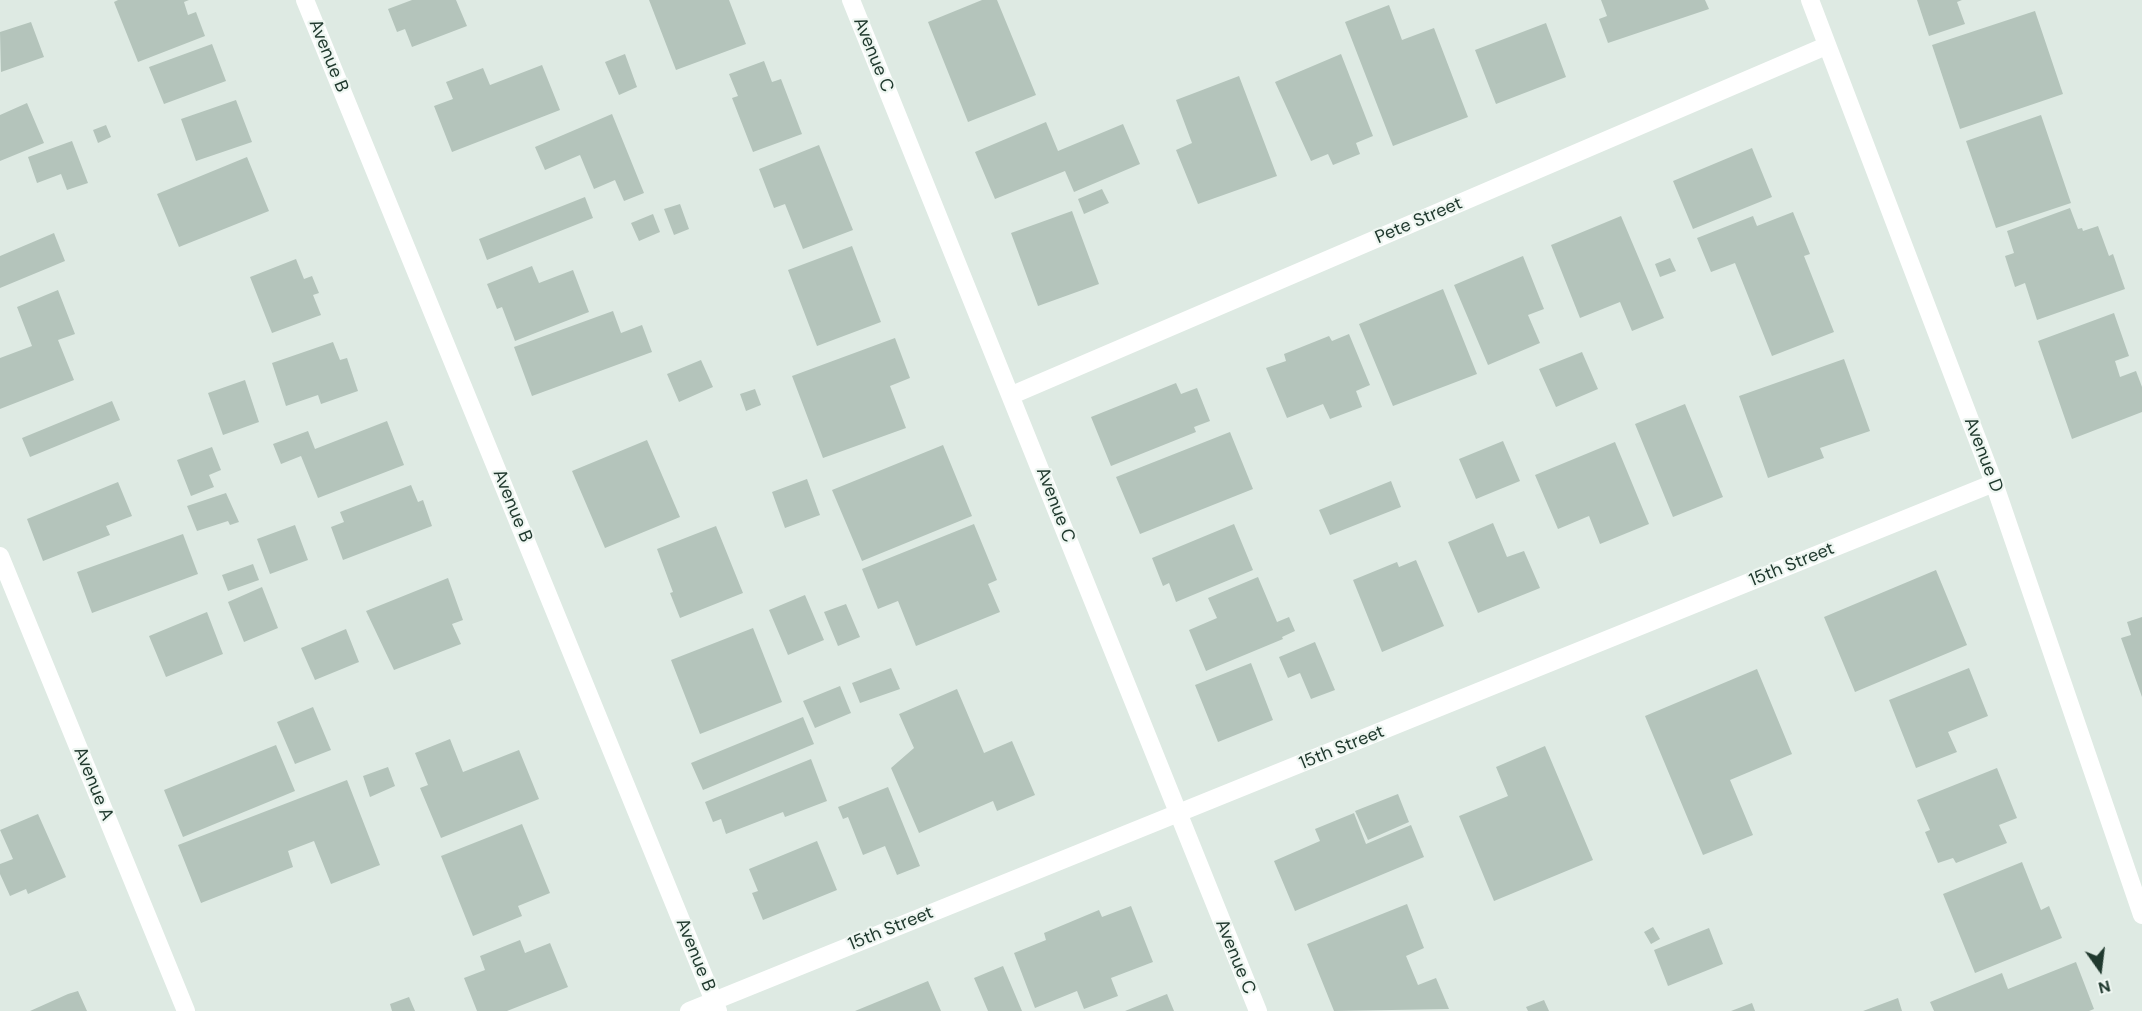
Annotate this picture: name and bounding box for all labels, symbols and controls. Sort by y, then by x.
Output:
street label: Avenue C [848,14,898,96]
street label: Avenue B [304,16,352,96]
street label: Pete Street [1372,193,1466,249]
street label: Avenue D [1959,415,2007,495]
street label: Avenue C [1031,464,1079,546]
street label: Avenue B [488,466,536,546]
street label: 15th Street [1746,538,1838,592]
street label: 15th Street [1296,721,1388,775]
street label: Avenue A [68,744,118,824]
street label: 15th Street [845,902,937,956]
street label: Avenue B [671,915,719,995]
street label: Avenue C [1210,916,1260,998]
north arrow [2070,939,2130,999]
text: N [2096,975,2113,999]

